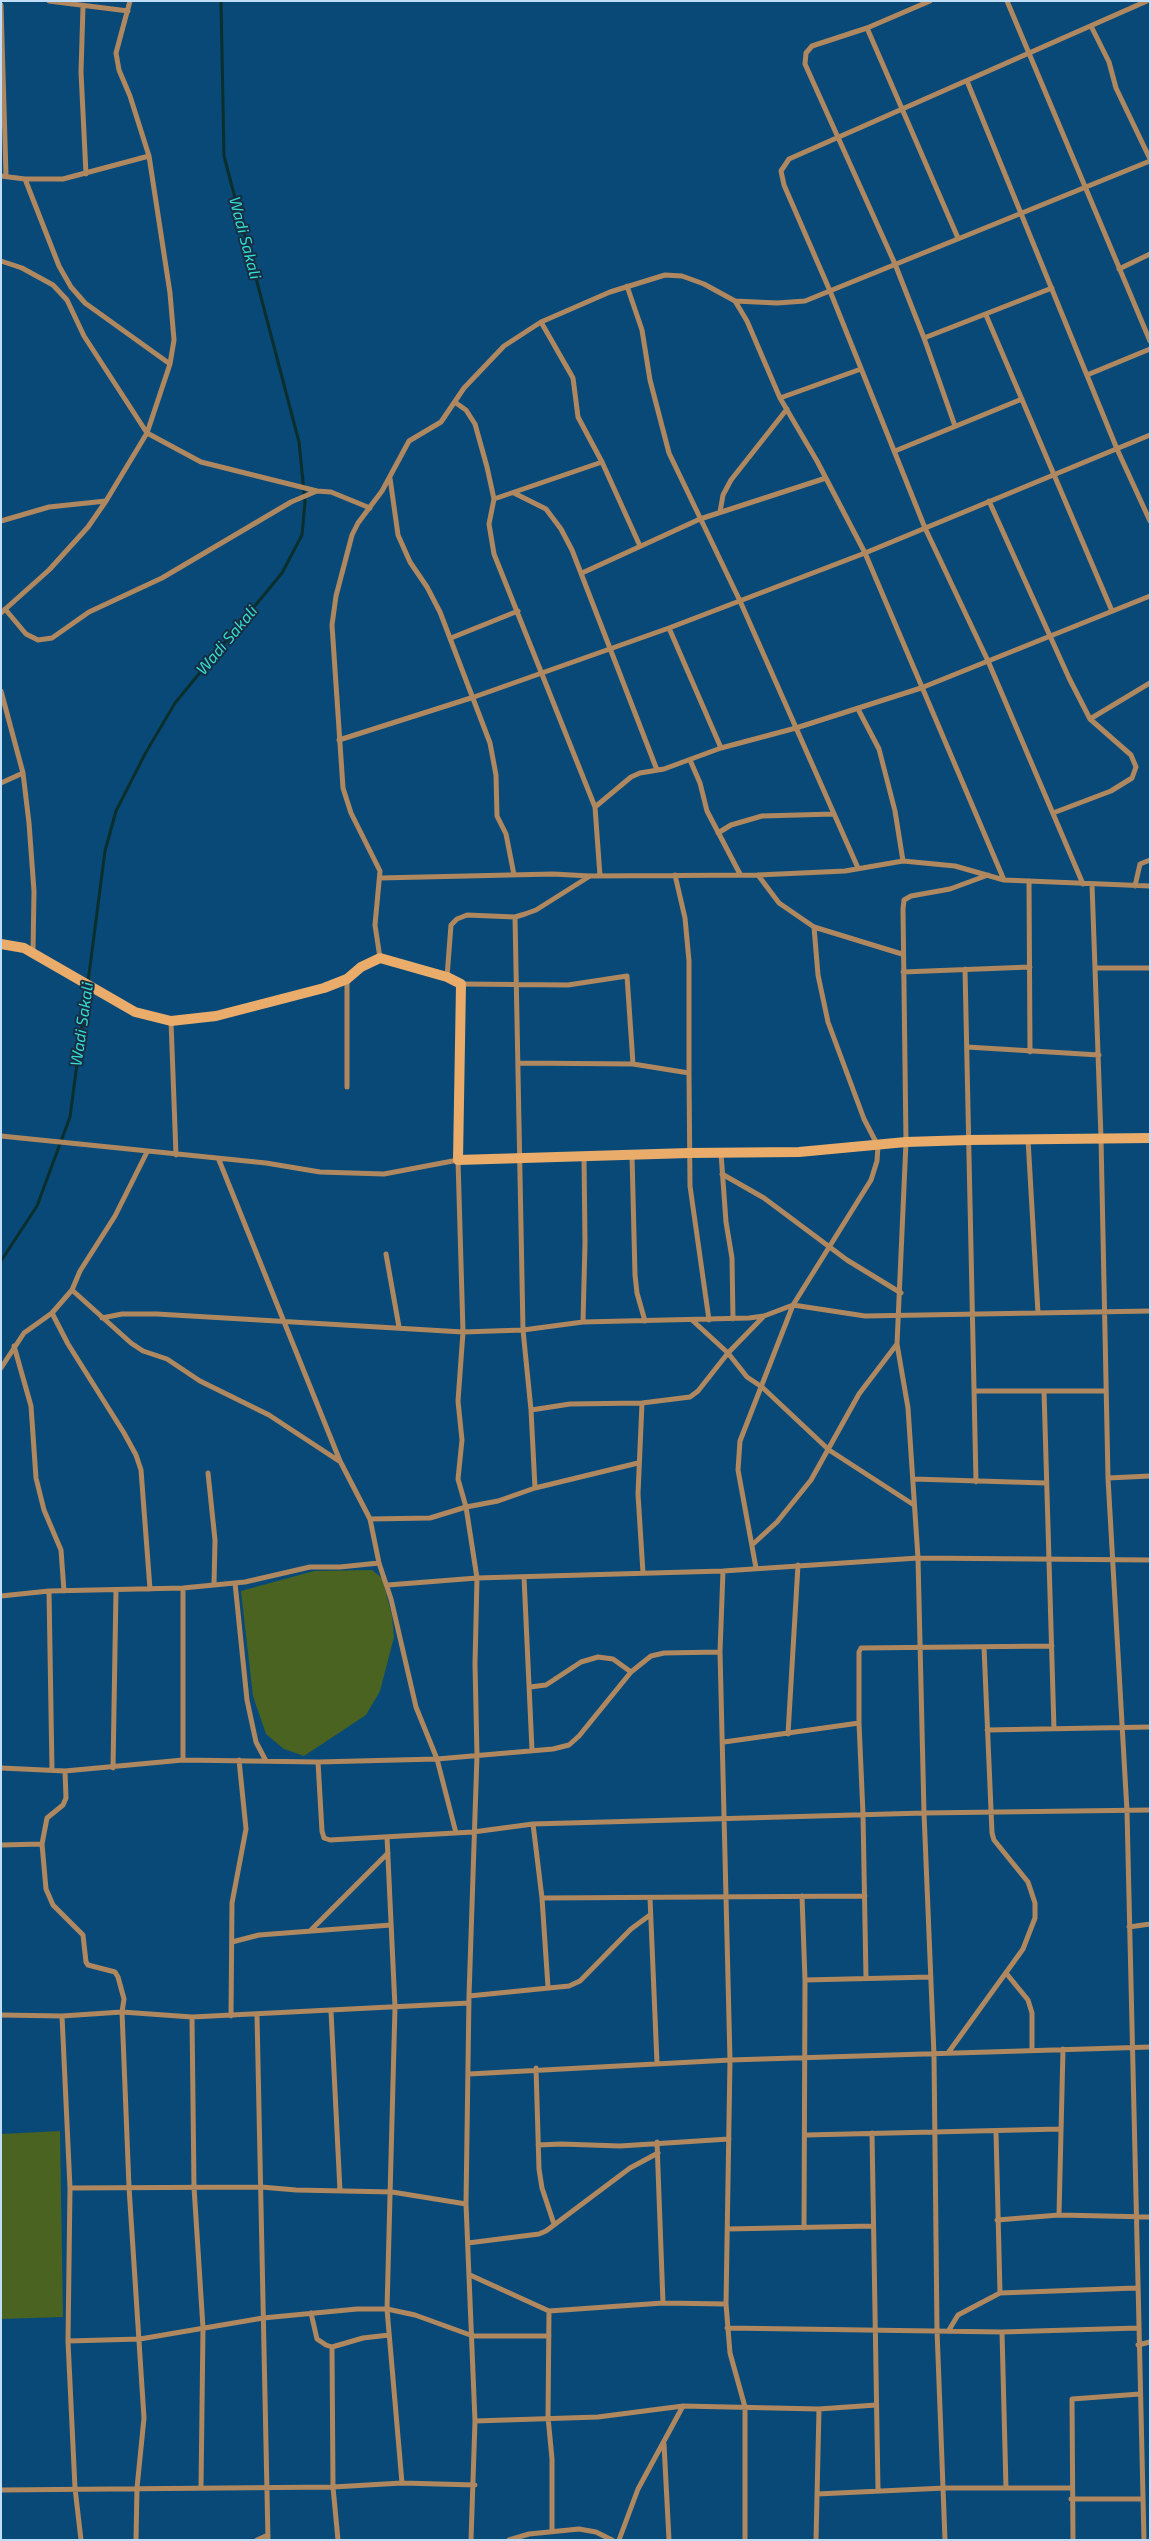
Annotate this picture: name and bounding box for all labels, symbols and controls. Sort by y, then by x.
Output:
water label: Wadi Sakali [225,195,265,281]
water label: Wadi Sakali [192,601,262,679]
water label: Wadi Sakali [67,981,97,1067]

